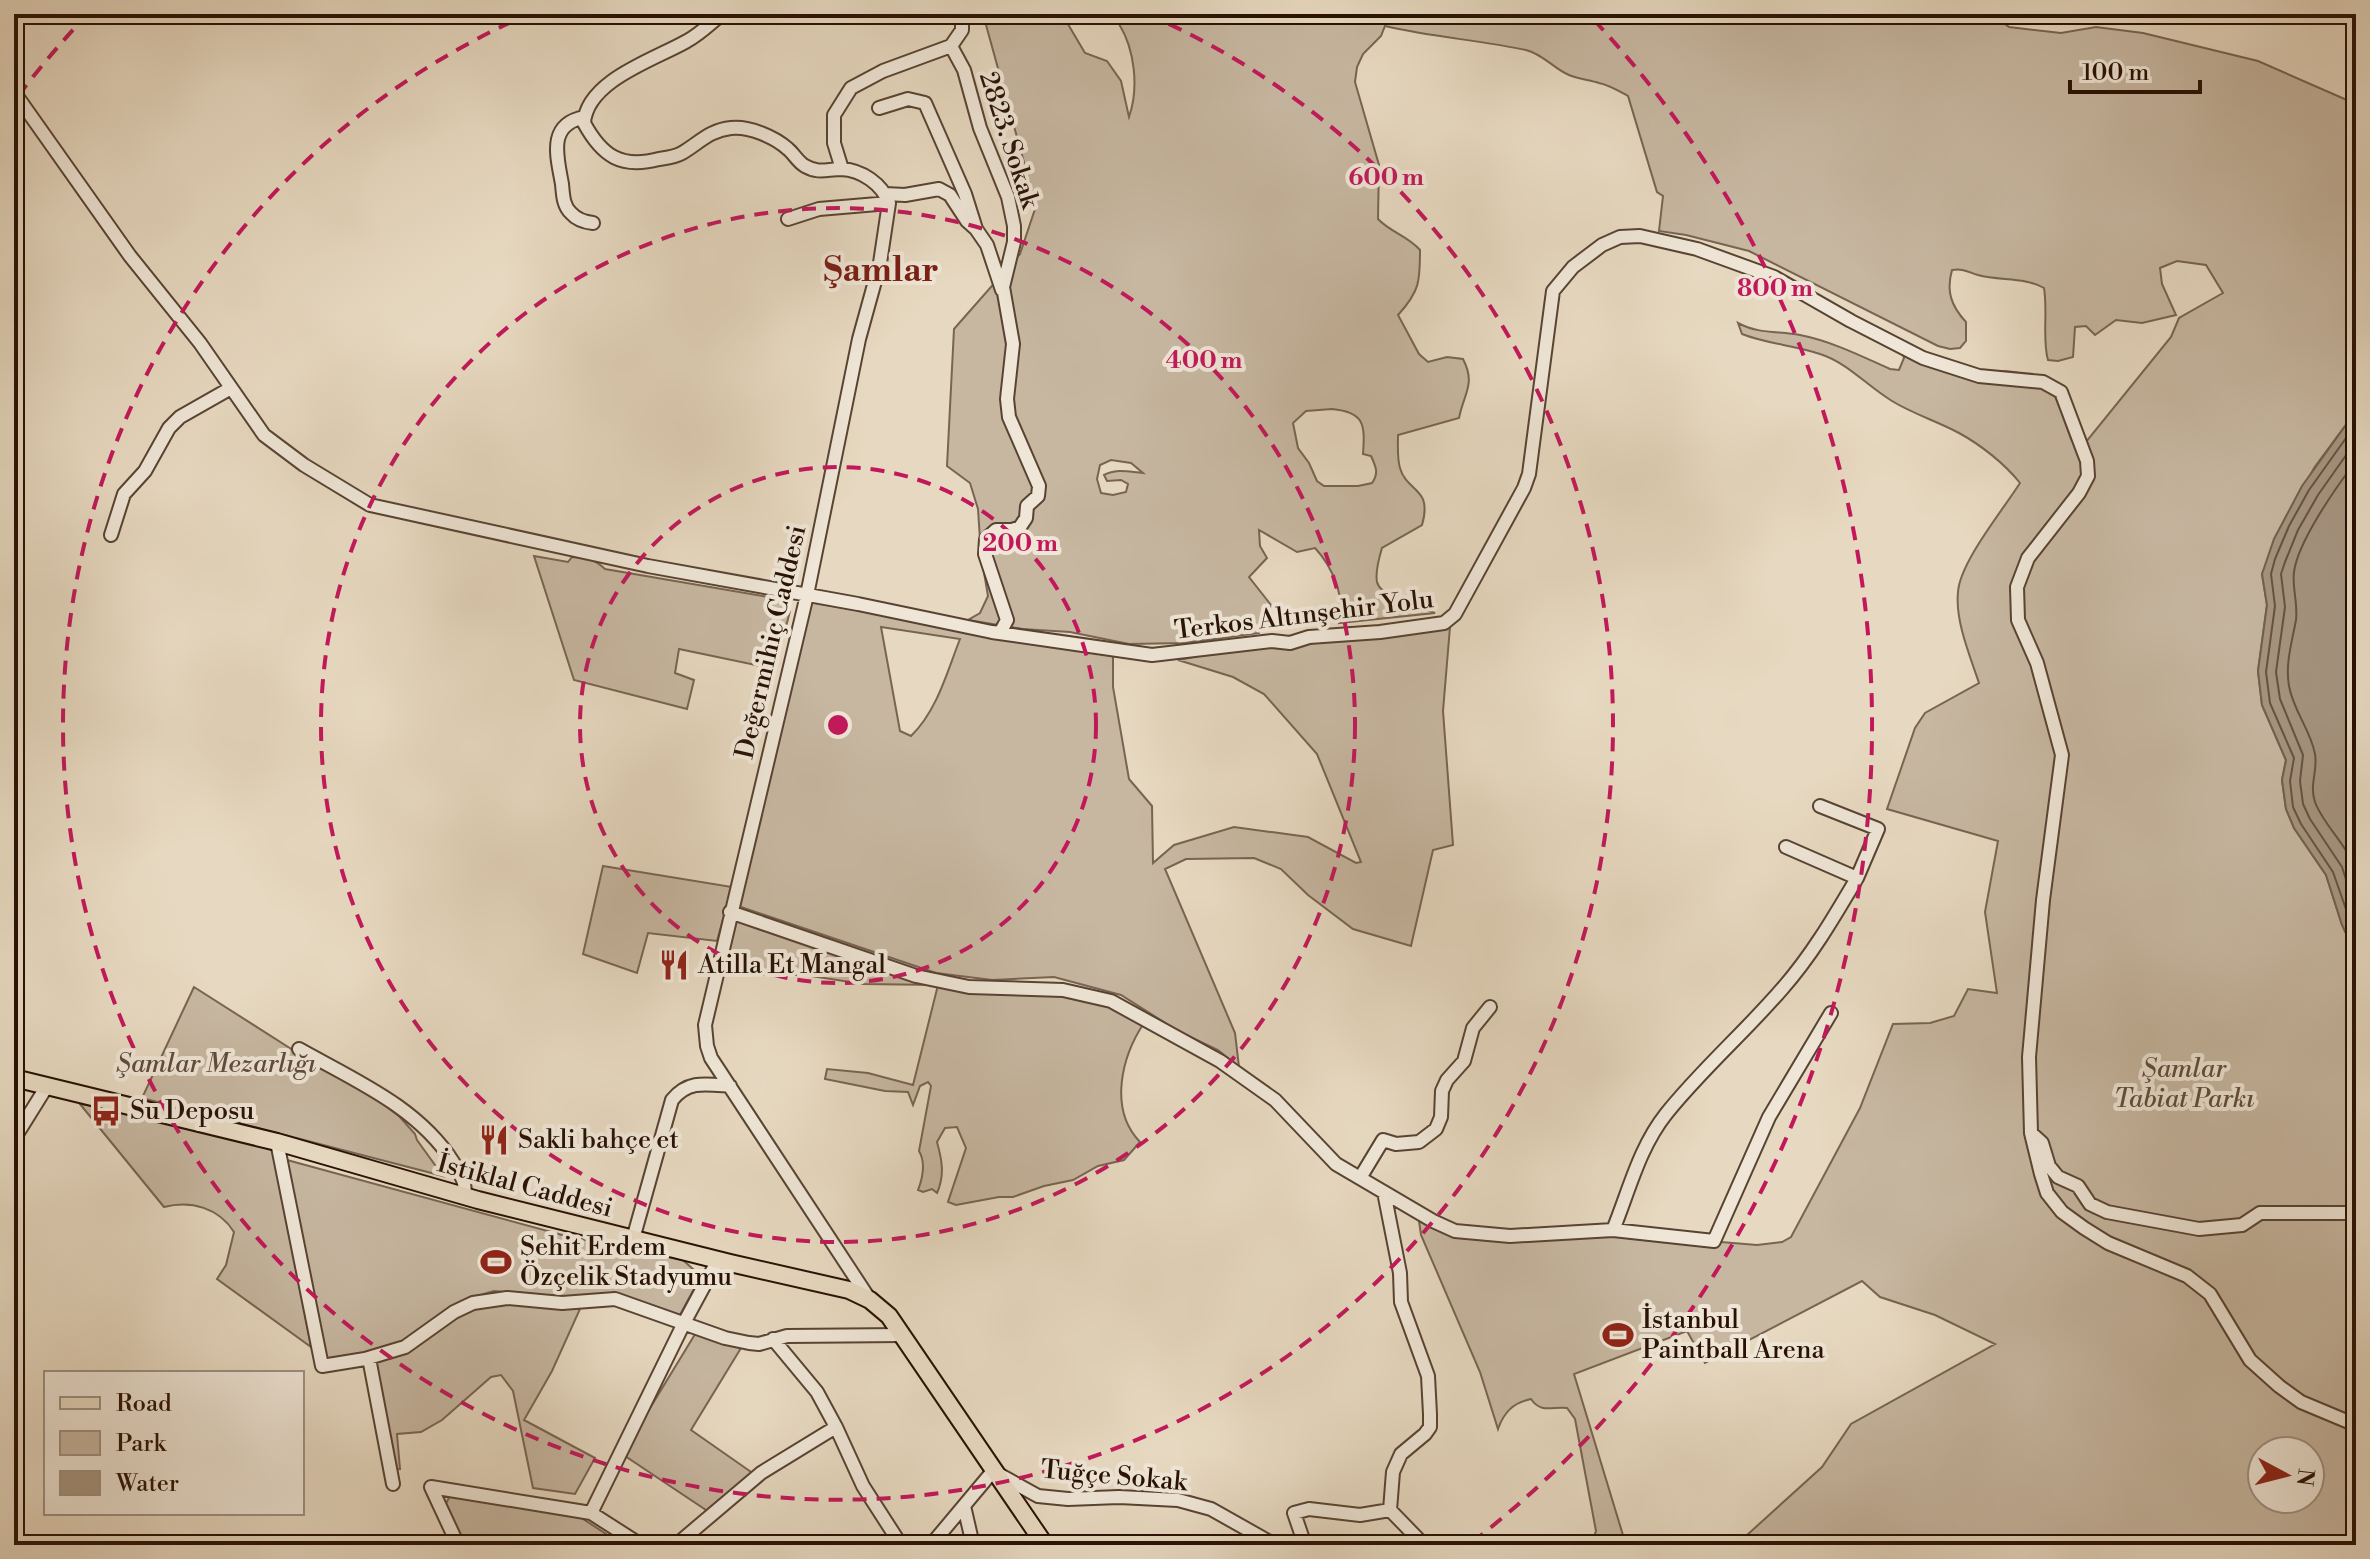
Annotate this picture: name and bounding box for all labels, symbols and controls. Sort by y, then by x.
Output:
scale bar [2070,44,2200,94]
text: 100 m [2082,58,2149,88]
street label: 2823. Sokak [972,68,1047,214]
text: 600 m [1348,163,1424,193]
district label: Şamlar [823,250,939,292]
text: 800 m [1737,274,1813,304]
text: 400 m [1166,346,1242,376]
street label: Değermihiç Caddesi [729,522,813,762]
text: 200 m [982,529,1058,559]
street label: Terkos Altınşehir Yolu [1173,583,1436,647]
centre of rings [824,711,852,739]
restaurant icon: Atilla Et Mangal [657,948,691,982]
place label: Atilla Et Mangal [697,949,886,981]
park label: Şamlar Mezarlığı [116,1048,317,1080]
park label: Şamlar Tabiat Parkı [2114,1053,2255,1115]
bus stop icon: Su Deposu [89,1094,123,1128]
place label: Su Deposu [130,1095,254,1127]
restaurant icon: Sakli bahçe et [477,1123,511,1157]
place label: Sakli bahçe et [518,1124,679,1156]
street label: İstiklal Caddesi [434,1146,617,1225]
place label: Şehit Erdem Özçelik Stadyumu [520,1231,732,1293]
sports icon: Şehit Erdem Özçelik Stadyumu [479,1245,513,1279]
place label: İstanbul Paintball Arena [1642,1303,1825,1366]
sports icon: İstanbul Paintball Arena [1601,1318,1635,1352]
legend [44,1371,304,1515]
text: Road [116,1389,172,1419]
text: Park [116,1429,167,1459]
north arrow [2246,1435,2326,1515]
street label: Tuğçe Sokak [1040,1454,1190,1498]
text: N [2290,1467,2319,1488]
text: Water [115,1469,179,1499]

